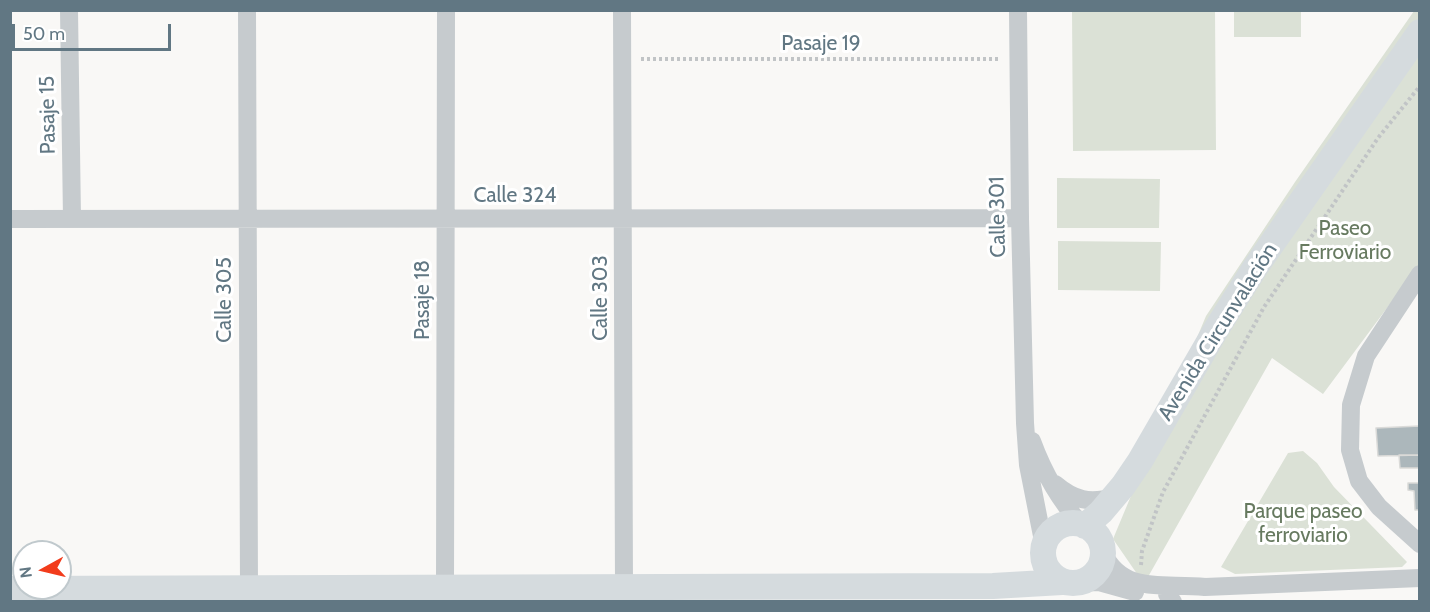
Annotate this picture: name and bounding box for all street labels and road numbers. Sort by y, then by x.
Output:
street label: Pasaje 19 [781,31,861,57]
street label: Pasaje 15 [35,75,61,155]
street label: Calle 301 [985,176,1011,258]
street label: Calle 324 [474,183,556,209]
street label: Avenida Circunvalación [1153,239,1283,425]
street label: Calle 303 [588,255,614,341]
street label: Calle 305 [212,257,238,343]
street label: Pasaje 18 [410,260,436,340]

